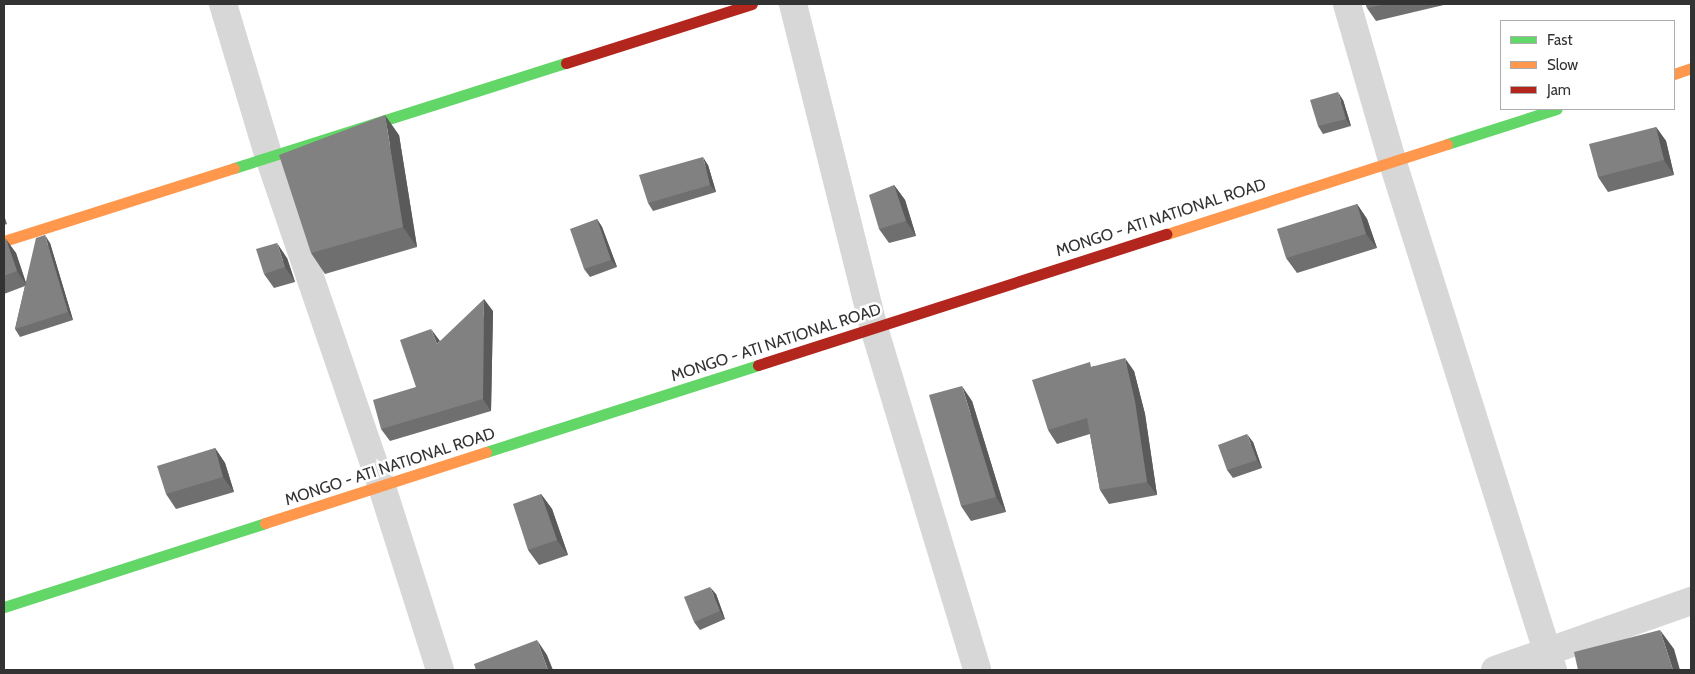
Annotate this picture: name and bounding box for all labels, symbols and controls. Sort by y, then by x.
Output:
legend [1500,20,1675,110]
text: Fast [1547,31,1572,49]
text: Slow [1547,56,1578,74]
text: Jam [1547,81,1571,99]
street label: MONGO - ATI NATIONAL ROAD [1053,175,1269,261]
street label: MONGO - ATI NATIONAL ROAD [668,300,884,386]
street label: MONGO - ATI NATIONAL ROAD [282,424,498,510]

